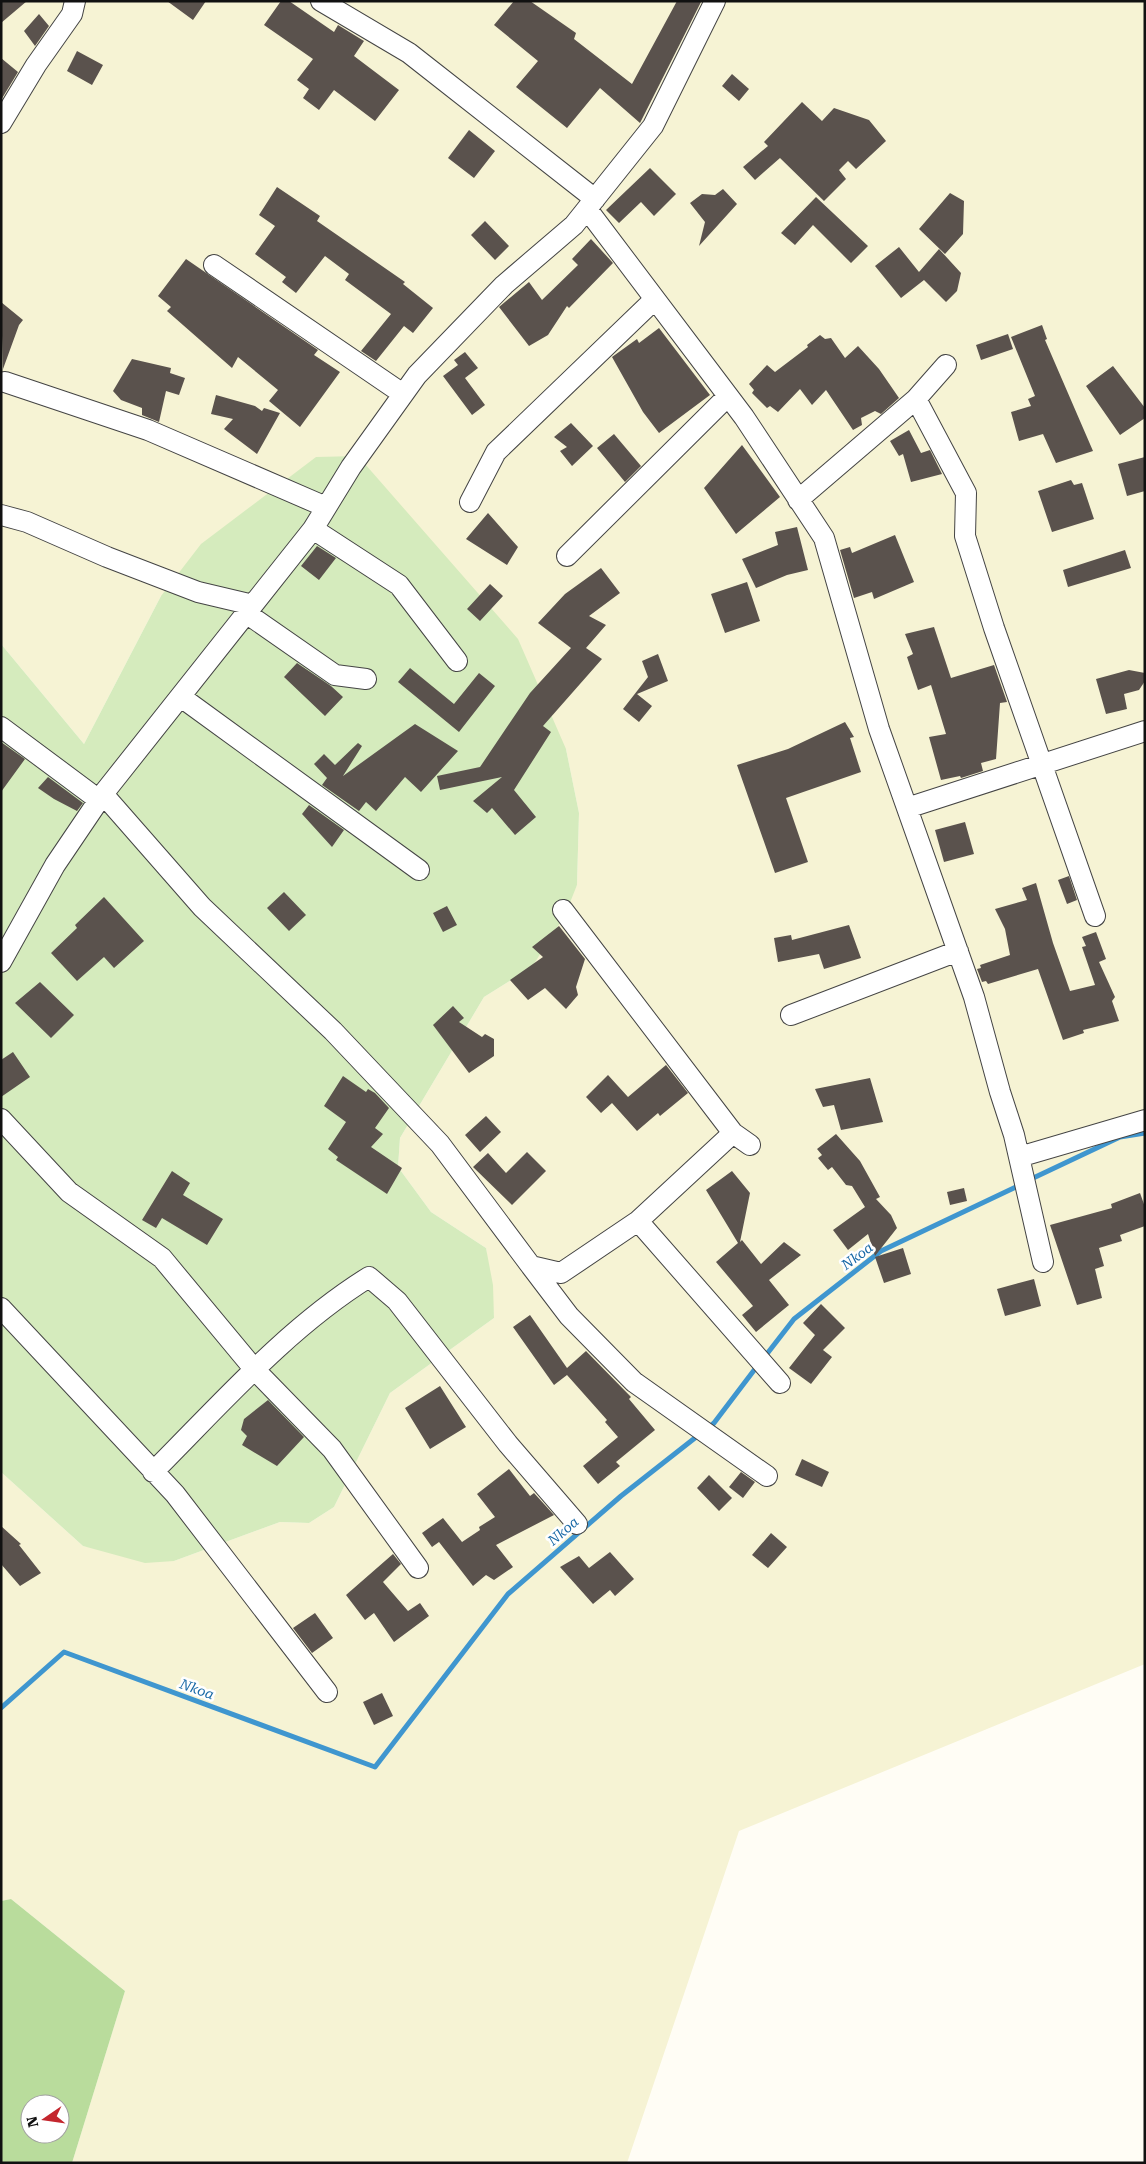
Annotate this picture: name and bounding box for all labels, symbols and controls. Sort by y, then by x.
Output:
water label: Nkoa [837,1239,876,1274]
water label: Nkoa [544,1513,582,1549]
water label: Nkoa [177,1675,216,1703]
north arrow [20,2094,70,2144]
text: N [23,2115,41,2129]

